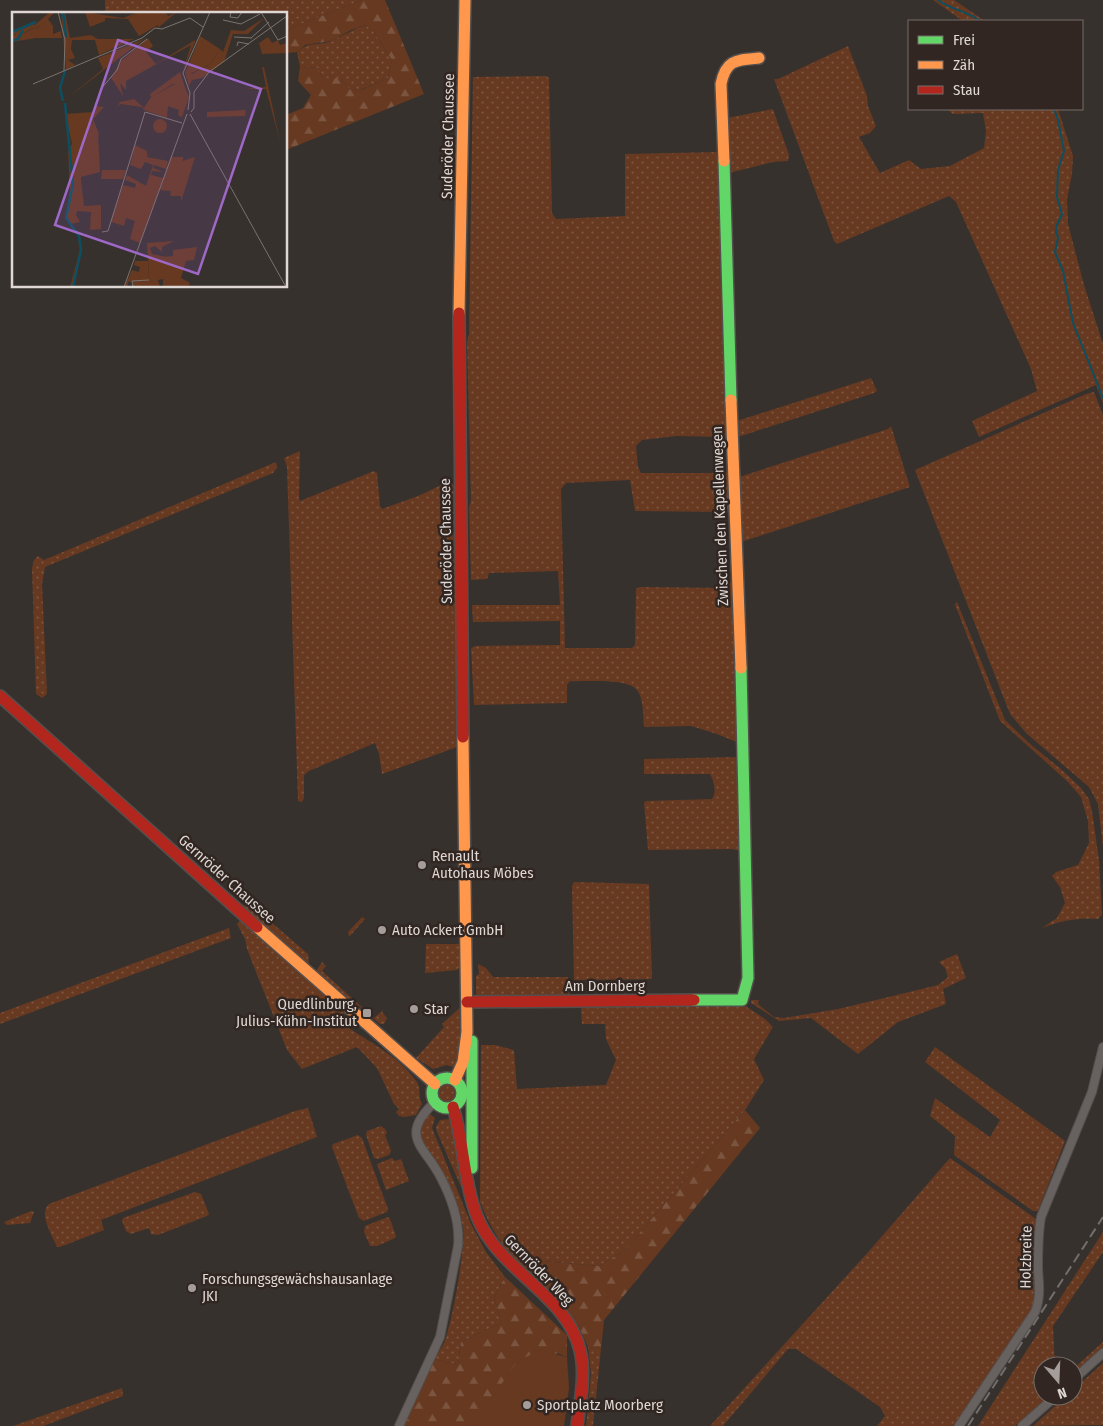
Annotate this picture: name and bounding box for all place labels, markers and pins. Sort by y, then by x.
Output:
place label: Renault Autohaus Möbes [432,847,534,882]
marker: Renault Autohaus Möbes [416,859,428,871]
place label: Auto Ackert GmbH [392,921,503,939]
marker: Auto Ackert GmbH [376,924,388,936]
place label: Quedlinburg, Julius-Kühn-Institut [236,995,357,1030]
place label: Star [424,1000,450,1018]
marker: Star [408,1003,420,1015]
marker: Quedlinburg, Julius-Kühn-Institut [361,1007,373,1019]
place label: Forschungsgewächshausanlage JKI [202,1270,393,1305]
marker: Forschungsgewächshausanlage JKI [186,1282,198,1294]
place label: Sportplatz Moorberg [537,1396,663,1414]
marker: Sportplatz Moorberg [521,1399,533,1411]

